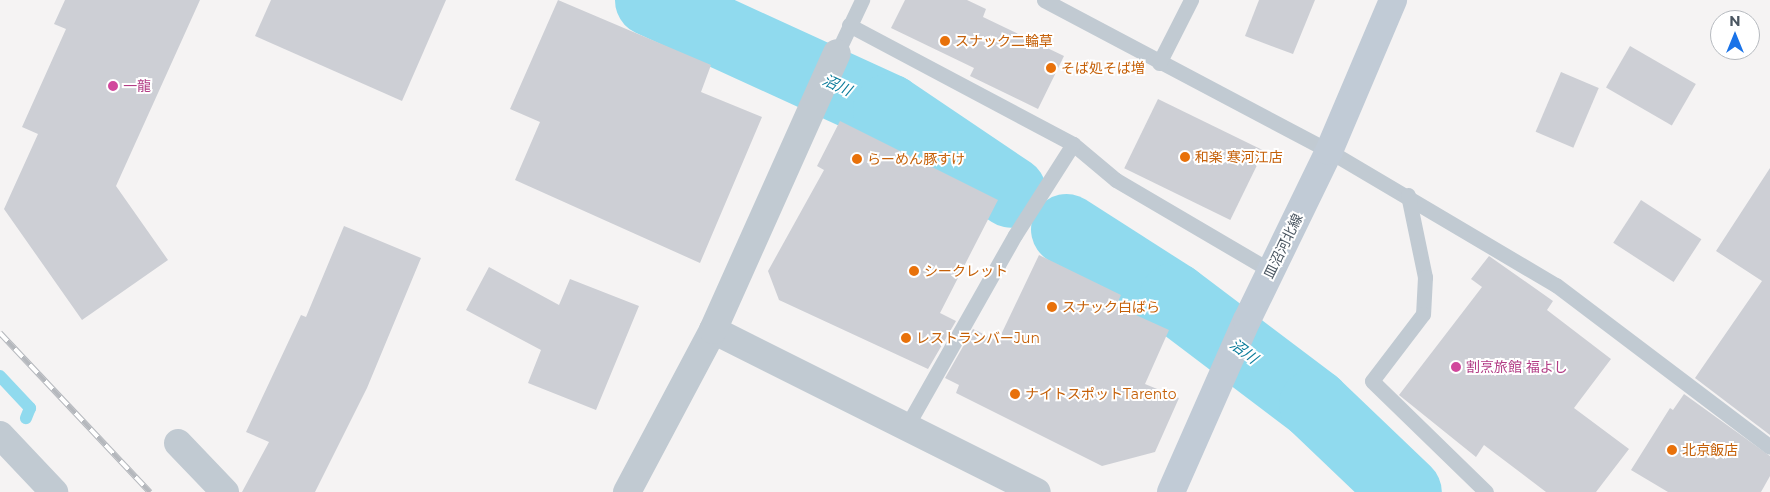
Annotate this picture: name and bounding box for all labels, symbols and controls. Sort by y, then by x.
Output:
north arrow [1710,10,1760,60]
text: N [1729,12,1741,30]
place label: スナック二輪草 [955,33,1053,49]
marker: スナック二輪草 [939,35,951,47]
place label: そば処そば増 [1061,60,1145,76]
marker: そば処そば増 [1045,62,1057,74]
water label: 沼川 [820,71,854,99]
place label: 一龍 [123,78,151,94]
marker: 一龍 [107,80,119,92]
place label: 和楽 寒河江店 [1195,149,1283,165]
place label: らーめん豚すけ [867,151,965,167]
marker: 和楽 寒河江店 [1179,151,1191,163]
marker: らーめん豚すけ [851,153,863,165]
street label: 皿沼河北線 [1260,211,1306,281]
place label: シークレット [924,263,1008,279]
marker: シークレット [908,265,920,277]
place label: スナック白ばら [1062,299,1160,315]
marker: スナック白ばら [1046,301,1058,313]
place label: レストランバーJun [916,330,1040,346]
marker: レストランバーJun [900,332,912,344]
water label: 沼川 [1227,335,1261,367]
place label: 割烹旅館 福よし [1466,359,1568,375]
marker: 割烹旅館 福よし [1450,361,1462,373]
place label: ナイトスポットTarento [1025,386,1176,402]
marker: ナイトスポットTarento [1009,388,1021,400]
place label: 北京飯店 [1682,442,1738,458]
marker: 北京飯店 [1666,444,1678,456]

